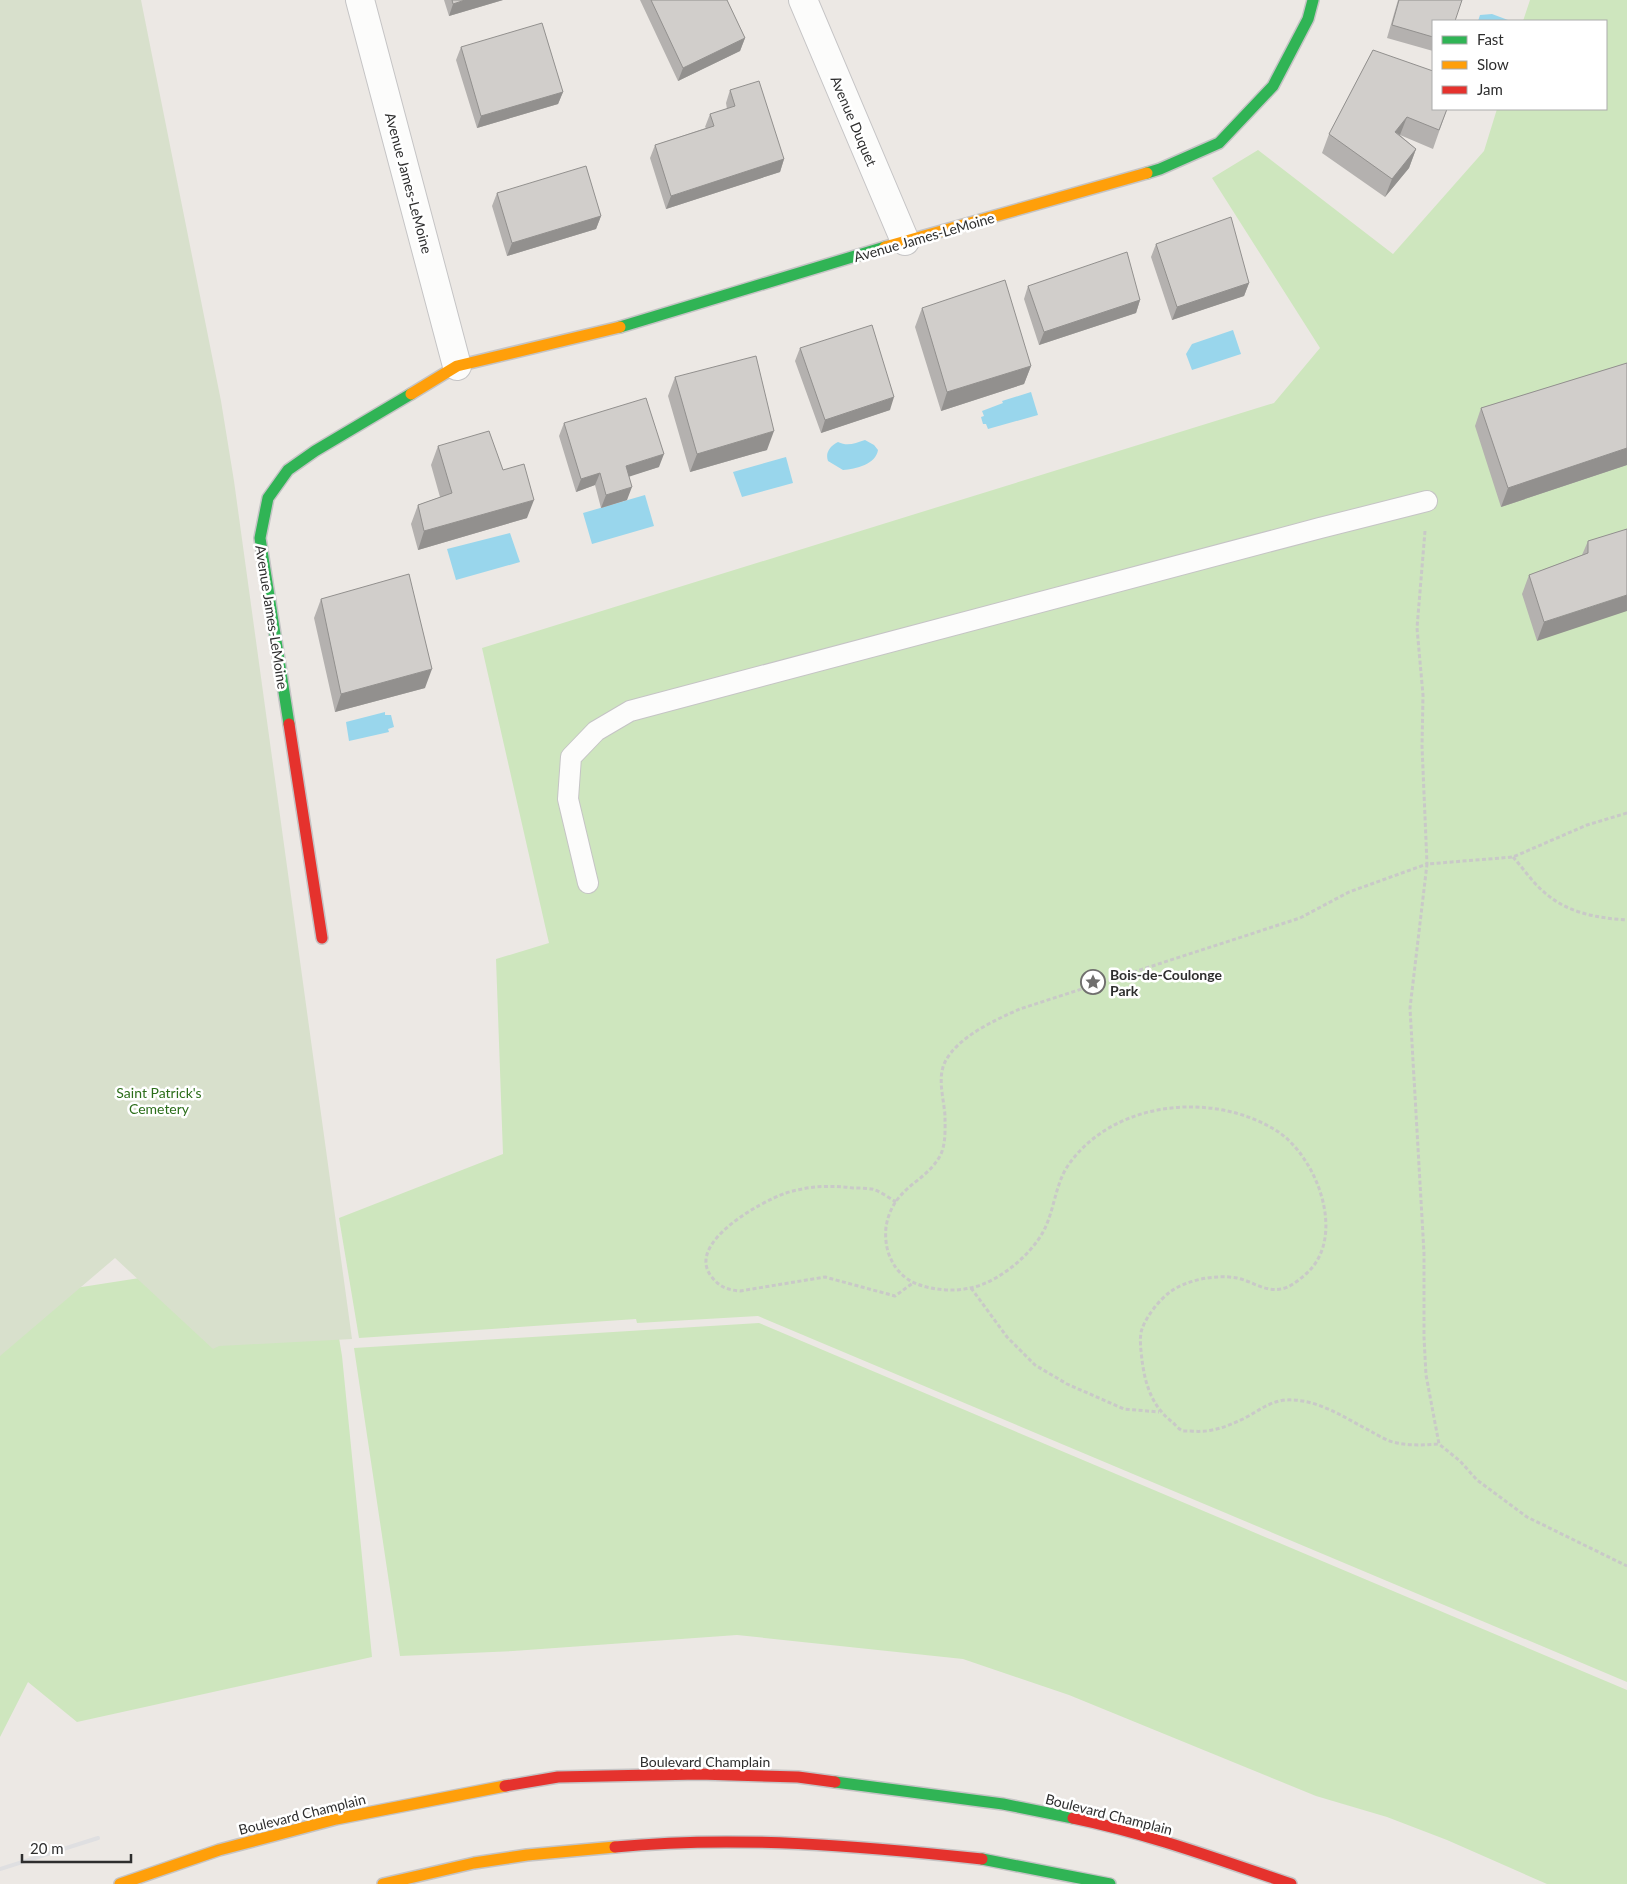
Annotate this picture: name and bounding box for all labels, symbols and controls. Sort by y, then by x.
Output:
legend [1432,20,1607,110]
text: Fast [1477,30,1504,48]
text: Slow [1477,55,1509,73]
street label: Avenue Duquet [827,73,881,169]
text: Jam [1477,80,1503,98]
street label: Avenue James-LeMoine [382,111,436,255]
street label: Avenue James-LeMoine [852,209,996,265]
street label: Avenue James-LeMoine [252,544,292,690]
place label: Bois-de-Coulonge Park [1110,966,1222,999]
place icon: Bois-de-Coulonge Park [1080,969,1106,995]
park label: Saint Patrick's Cemetery [116,1084,202,1117]
street label: Boulevard Champlain [640,1753,770,1770]
street label: Boulevard Champlain [237,1790,367,1838]
street label: Boulevard Champlain [1044,1790,1174,1838]
scale bar [22,1832,131,1864]
text: 20 m [30,1839,64,1857]

